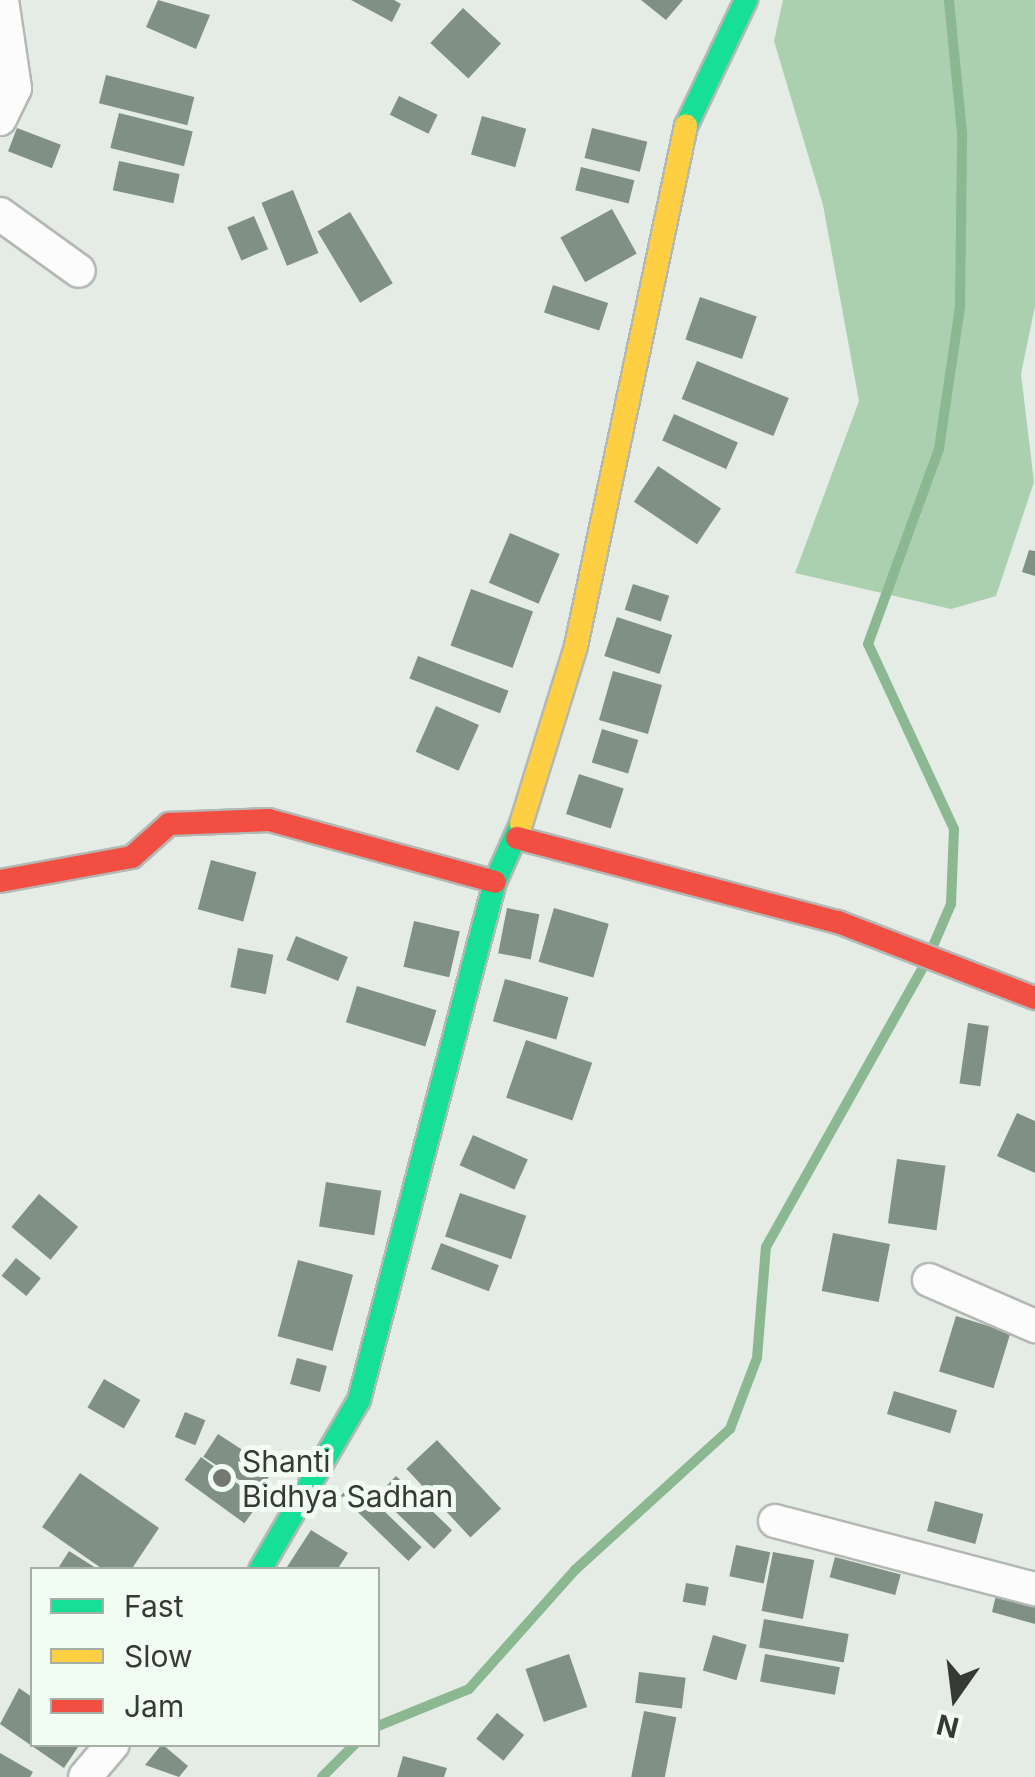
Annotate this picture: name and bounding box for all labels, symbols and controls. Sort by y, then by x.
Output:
place label: Shanti Bidhya Sadhan [242,1443,453,1514]
marker: Shanti Bidhya Sadhan [211,1467,233,1489]
legend [30,1567,380,1747]
text: Fast [124,1588,183,1624]
text: Slow [124,1638,193,1674]
north arrow [905,1647,1005,1747]
text: Jam [124,1688,184,1724]
text: N [933,1707,962,1745]

